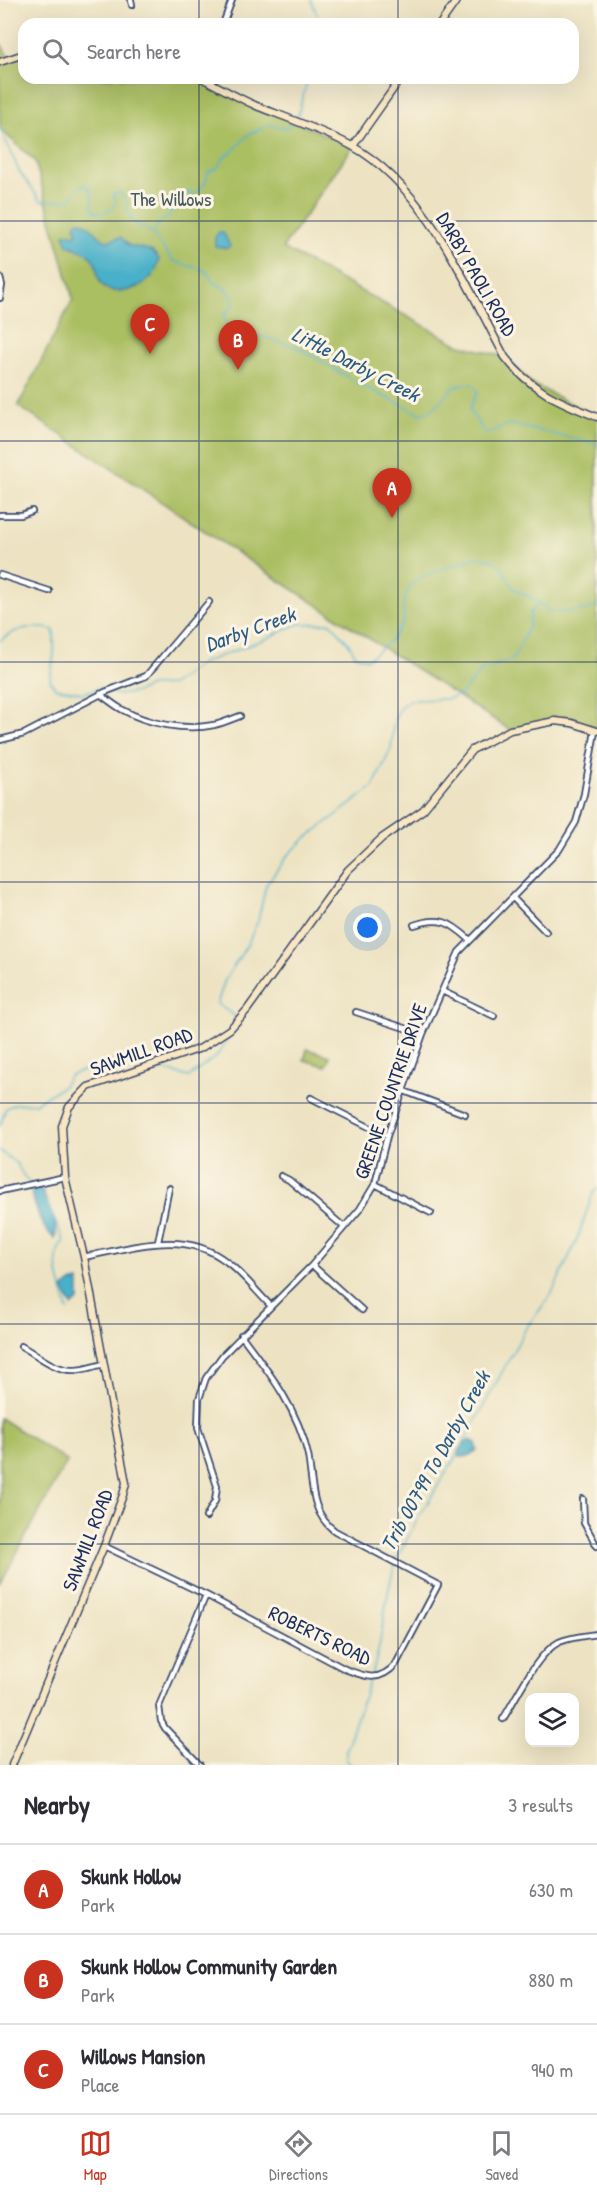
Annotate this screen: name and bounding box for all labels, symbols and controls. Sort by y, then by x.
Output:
search box [18,18,579,84]
icon: search [39,35,72,68]
text: Search here [87,36,181,66]
park label: The Willows [131,185,212,212]
street label: DARBY PAOLI ROAD [431,207,524,341]
pin: C [130,304,170,354]
water label: Little Darby Creek [287,319,427,410]
pin: B [218,320,258,370]
pin: A [372,468,412,518]
water label: Darby Creek [201,599,301,659]
your location [353,913,382,942]
street label: GREENE COUNTRIE DRIVE [347,999,433,1182]
street label: SAWMILL ROAD [86,1020,196,1082]
water label: Trib 00799 To Darby Creek [373,1363,498,1557]
street label: SAWMILL ROAD [55,1485,119,1595]
street label: ROBERTS ROAD [264,1599,376,1672]
map controls [525,1693,579,1747]
button: layers [525,1693,579,1747]
text: Nearby [24,1787,90,1822]
text: 3 results [508,1791,573,1818]
text: Skunk Hollow [81,1861,181,1891]
text: A [39,1876,48,1903]
text: 630 m [529,1876,573,1903]
text: Park [81,1891,114,1918]
text: Skunk Hollow Community Garden [81,1951,337,1981]
text: B [38,1966,49,1993]
text: 880 m [529,1966,573,1993]
text: Park [81,1981,114,2008]
text: Willows Mansion [81,2041,205,2071]
text: C [38,2056,49,2083]
text: 940 m [531,2056,573,2083]
text: Place [81,2071,120,2098]
tab: Map [79,2127,112,2185]
tab: Directions [269,2127,328,2185]
tab: Saved [485,2127,518,2185]

